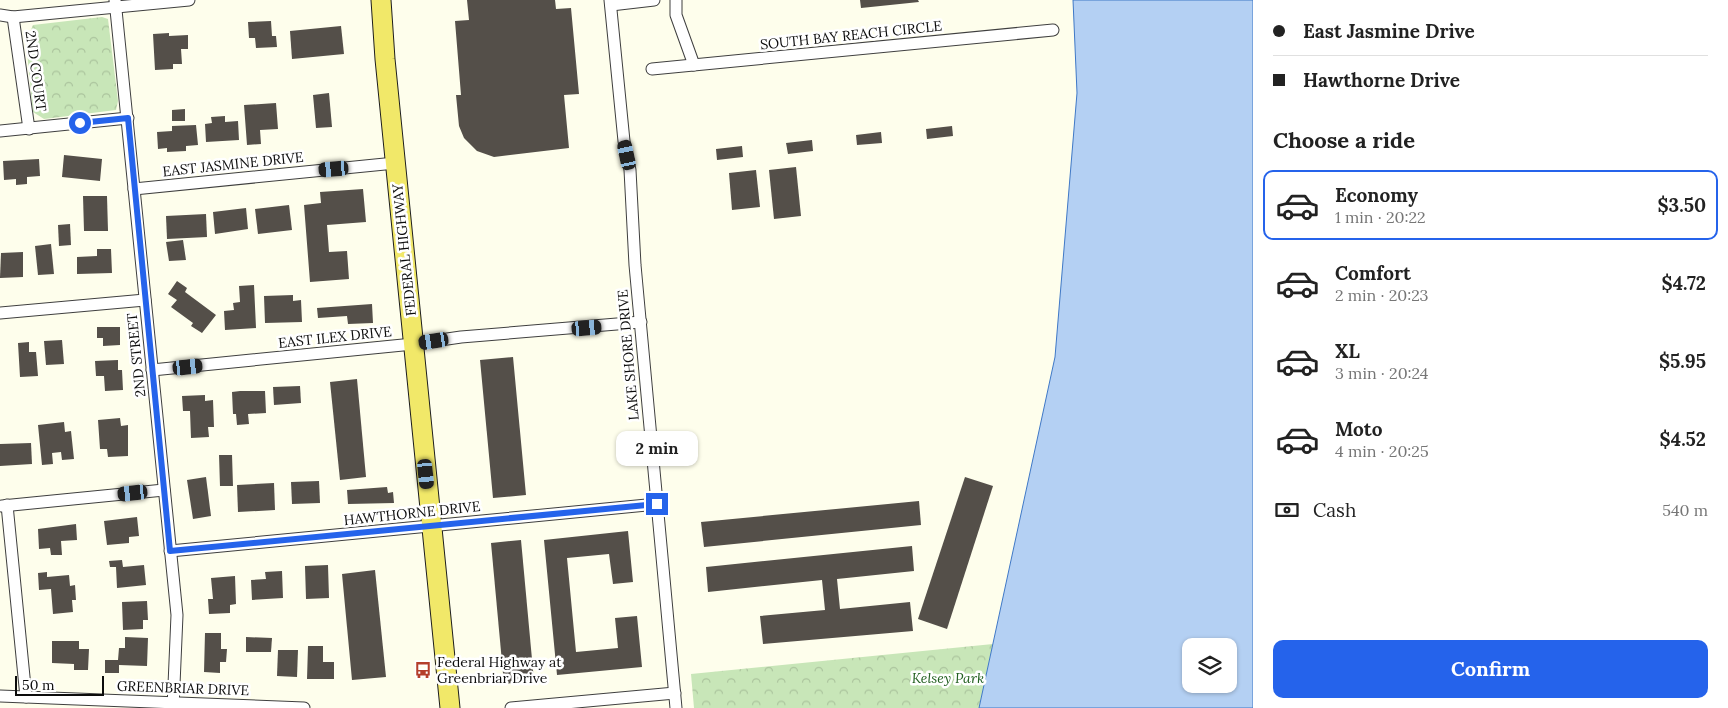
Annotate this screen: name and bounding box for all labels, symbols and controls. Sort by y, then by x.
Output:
street label: SOUTH BAY REACH CIRCLE [759,16,943,53]
text: East Jasmine Drive [1303,19,1475,43]
street label: 2ND COURT [21,29,51,113]
text: Hawthorne Drive [1303,68,1460,92]
route start [69,112,91,134]
text: Choose a ride [1273,126,1415,154]
car [616,139,637,171]
street label: EAST JASMINE DRIVE [162,148,305,180]
car [318,160,349,178]
street label: FEDERAL HIGHWAY [388,182,420,317]
icon: car [1275,183,1320,228]
text: Economy [1335,183,1418,207]
text: $3.50 [1657,193,1706,217]
text: 1 min · 20:22 [1335,207,1426,227]
icon: car [1275,261,1320,306]
text: Comfort [1335,261,1411,285]
text: $4.72 [1662,271,1706,295]
text: 2 min · 20:23 [1335,285,1429,305]
street label: LAKE SHORE DRIVE [613,288,643,421]
street label: 2ND STREET [123,312,149,398]
car [571,319,602,337]
street label: EAST ILEX DRIVE [277,322,393,352]
car [418,331,449,351]
icon: car [1275,339,1320,384]
text: XL [1335,339,1360,363]
text: $5.95 [1659,349,1706,373]
car [172,358,203,376]
text: 3 min · 20:24 [1335,363,1429,383]
icon: car [1275,417,1320,462]
text: Moto [1335,417,1382,441]
text: $4.52 [1660,427,1706,451]
callout: 2 min [616,432,698,466]
text: 2 min [636,438,678,458]
text: 4 min · 20:25 [1335,441,1429,461]
car [416,458,435,490]
car [117,484,148,502]
route end [646,493,668,515]
icon: cash [1273,496,1301,524]
street label: HAWTHORNE DRIVE [343,497,482,529]
text: Cash [1313,498,1356,522]
text: 540 m [1662,500,1708,520]
map controls [1182,638,1237,693]
button: layers [1182,638,1237,693]
button: Confirm [1273,640,1708,698]
place label: Federal Highway at Greenbriar Drive [437,653,562,687]
bus stop icon: Federal Highway at Greenbriar Drive [413,660,433,680]
park label: Kelsey Park [912,669,984,687]
scale bar [15,673,104,696]
text: 50 m [22,676,55,694]
street label: GREENBRIAR DRIVE [116,677,250,699]

